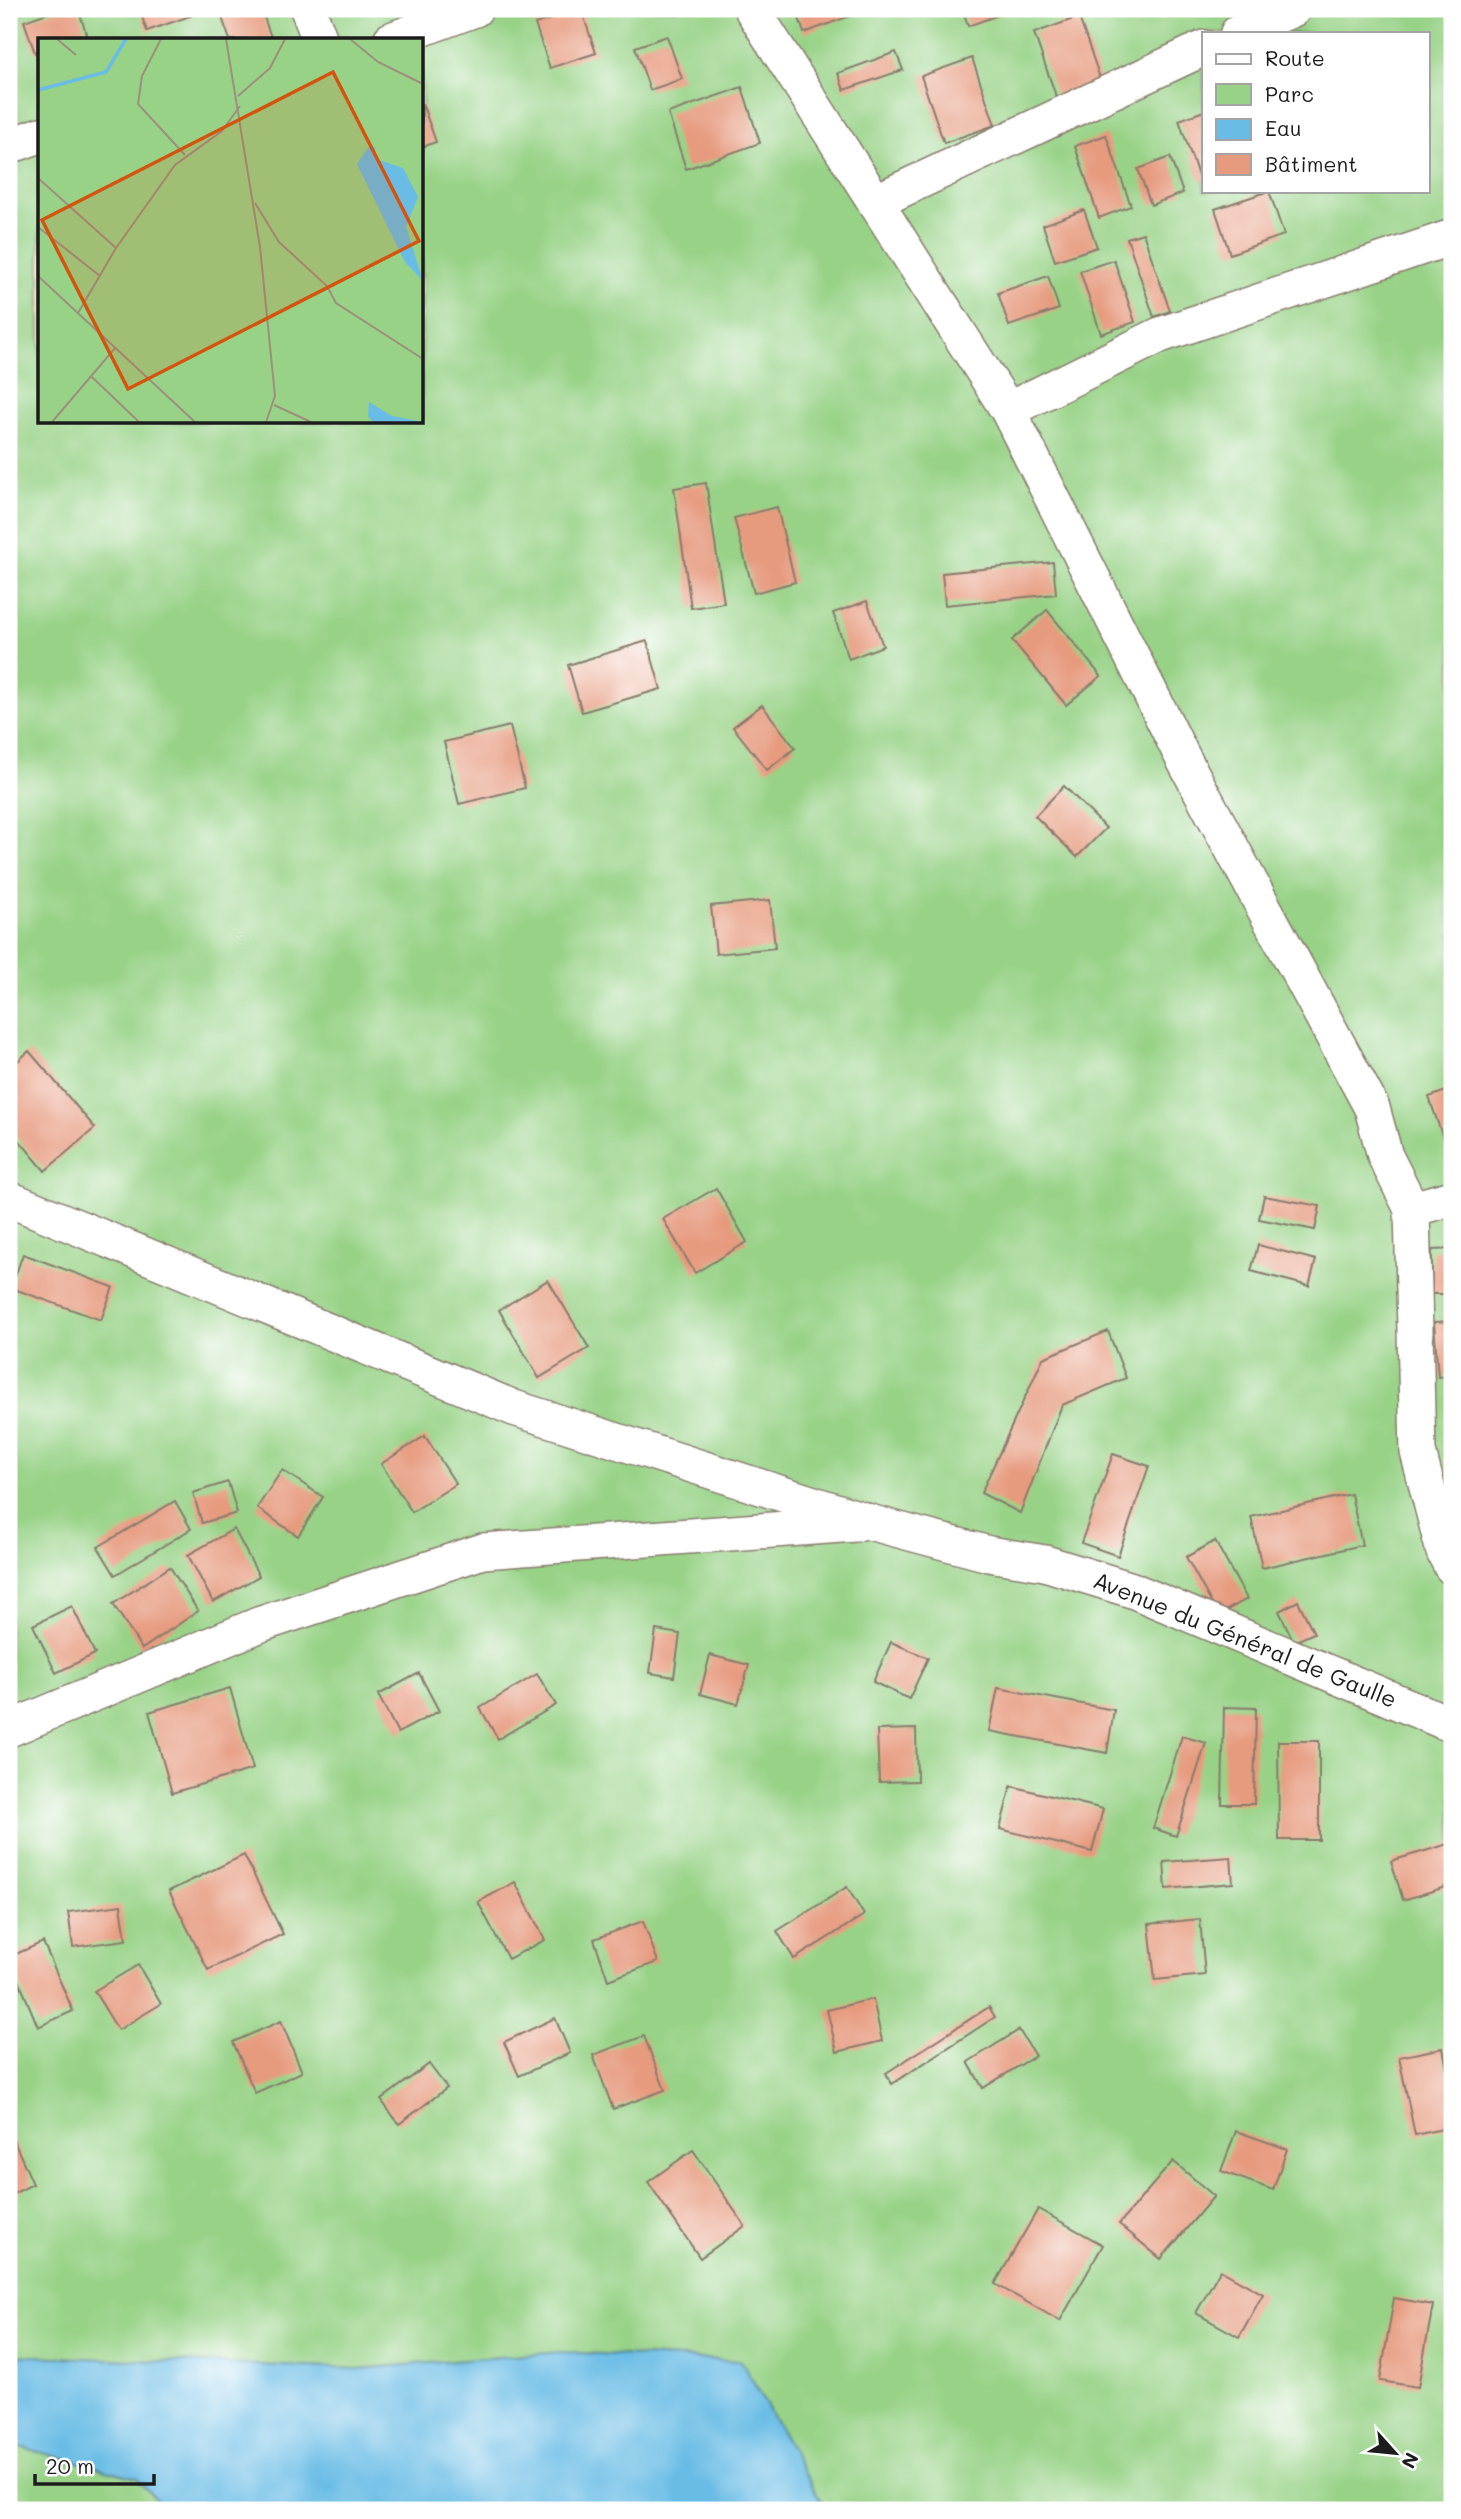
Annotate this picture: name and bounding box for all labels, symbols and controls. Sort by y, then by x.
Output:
legend [1202,32,1430,192]
inset map [38,38,424,424]
text: Route [1265,44,1325,71]
text: Parc [1265,80,1314,107]
text: Eau [1265,114,1302,141]
text: Bâtiment [1265,150,1357,177]
street label: Avenue du Général de Gaulle [1089,1564,1402,1714]
north arrow [1360,2418,1430,2488]
scale bar [35,2442,154,2486]
text: N [1396,2449,1425,2473]
text: 20 m [46,2452,94,2479]

